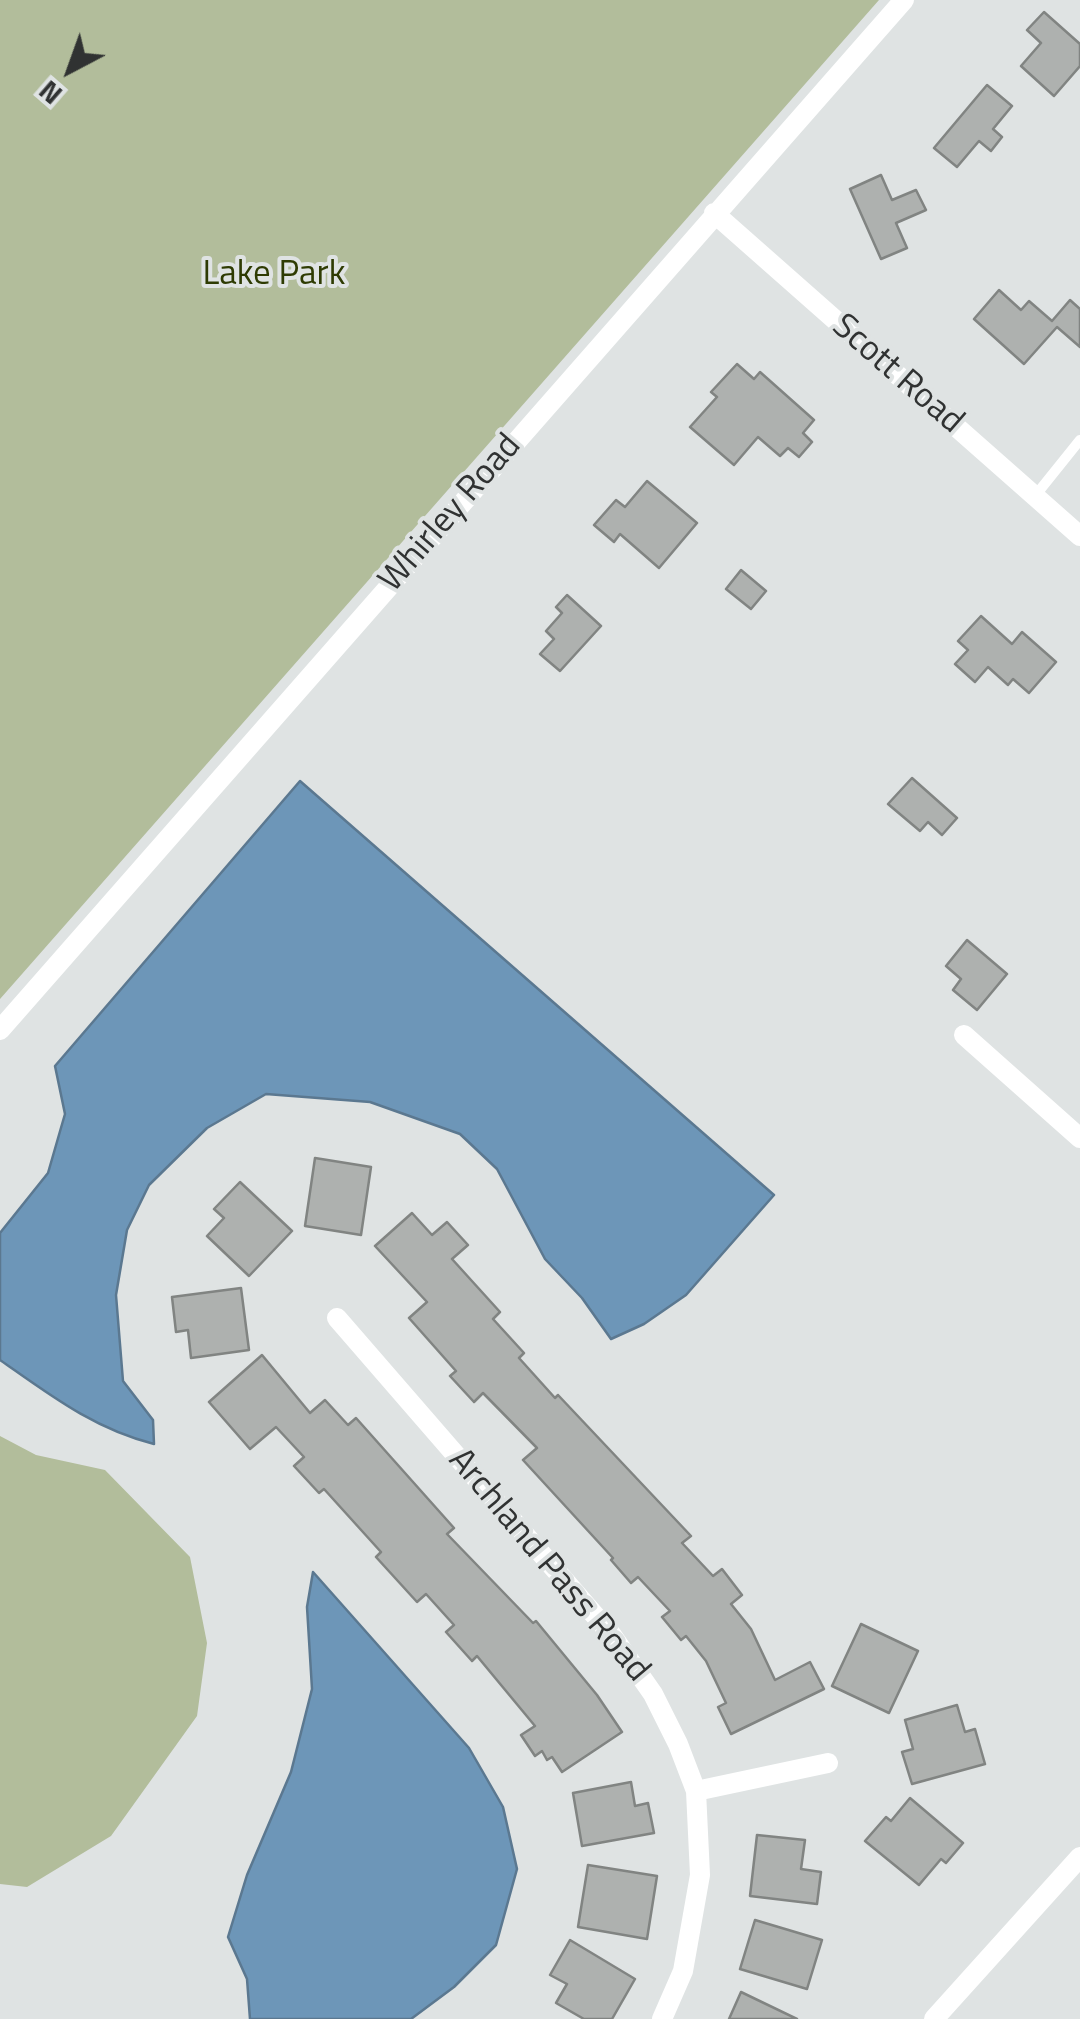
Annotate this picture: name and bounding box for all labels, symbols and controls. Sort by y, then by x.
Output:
north arrow [20,20,120,120]
text: N [29,70,71,116]
park label: Lake Park [203,254,345,296]
street label: Scott Road [823,307,971,443]
street label: Whirley Road [371,426,531,602]
street label: Archland Pass Road [438,1441,658,1691]

